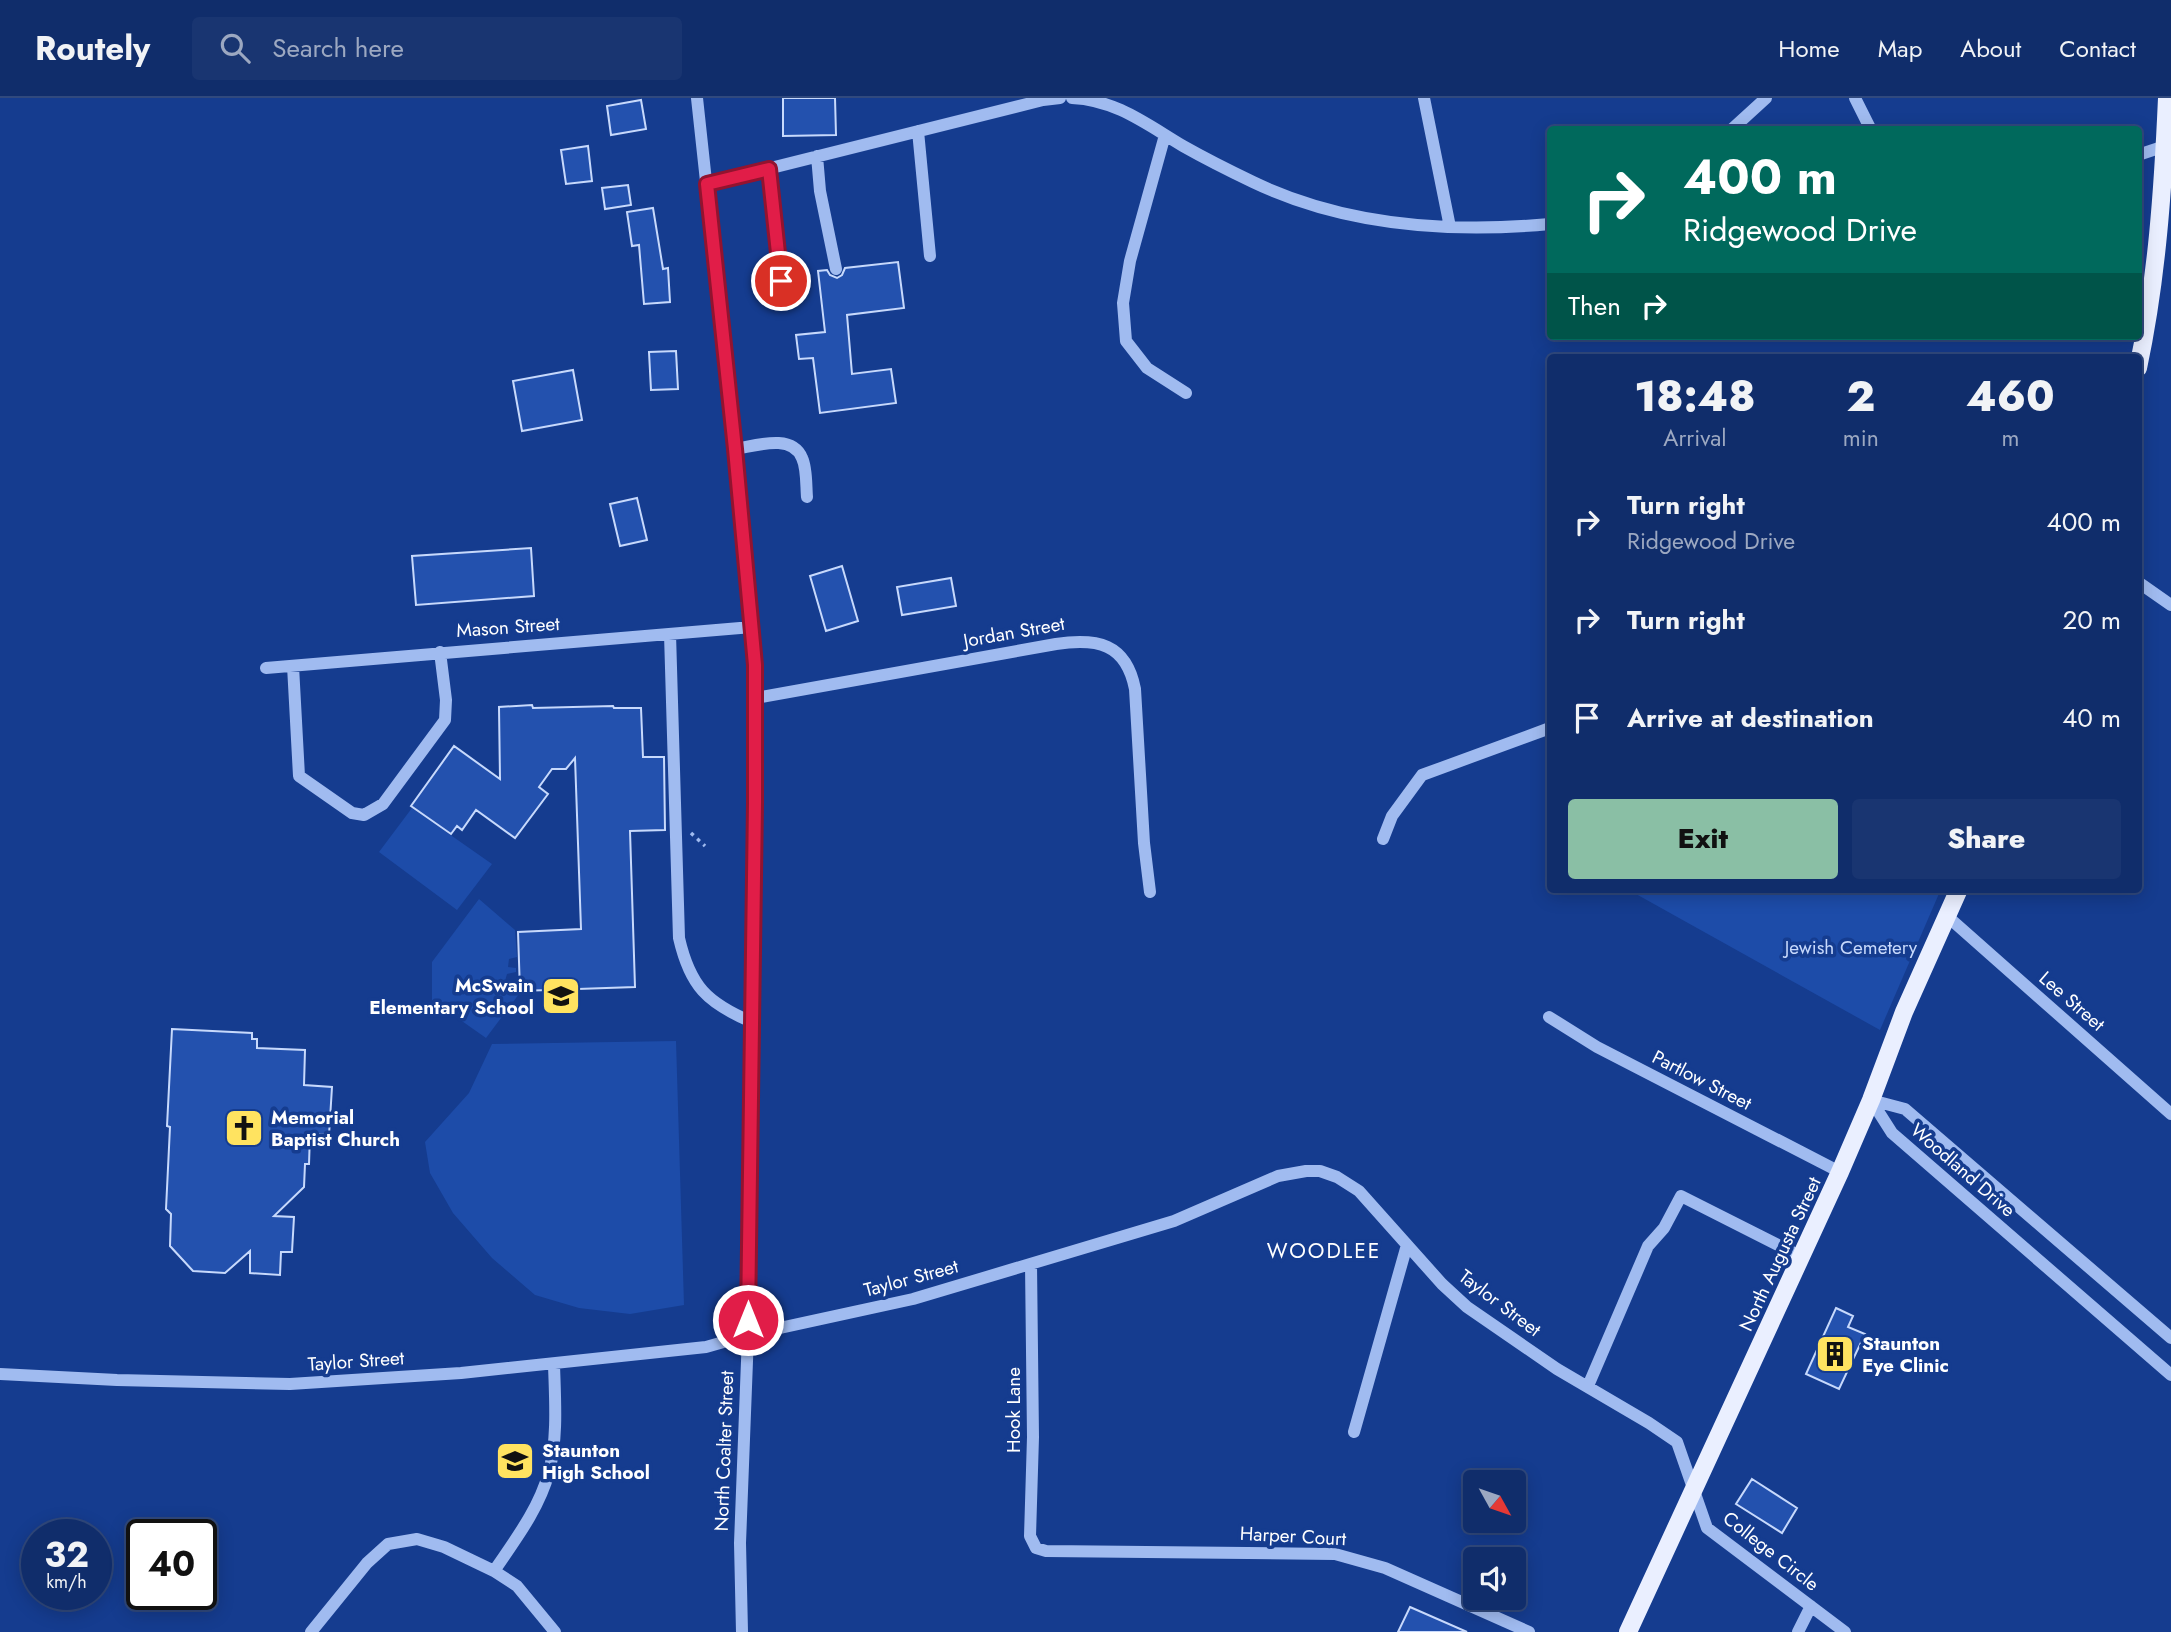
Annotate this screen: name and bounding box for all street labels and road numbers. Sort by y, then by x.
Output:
street label: Mason Street [455,610,561,644]
street label: Jordan Street [958,610,1067,655]
street label: Lee Street [2033,965,2111,1037]
street label: Partlow Street [1648,1043,1757,1117]
street label: Woodland Drive [1905,1117,2021,1223]
street label: North Augusta Street [1732,1172,1828,1335]
street label: Taylor Street [861,1252,962,1304]
street label: Taylor Street [1453,1263,1547,1343]
street label: Taylor Street [307,1344,406,1378]
street label: Hook Lane [1000,1367,1027,1453]
street label: North Coalter Street [708,1370,740,1532]
street label: College Circle [1717,1505,1825,1597]
street label: Harper Court [1239,1520,1347,1552]

